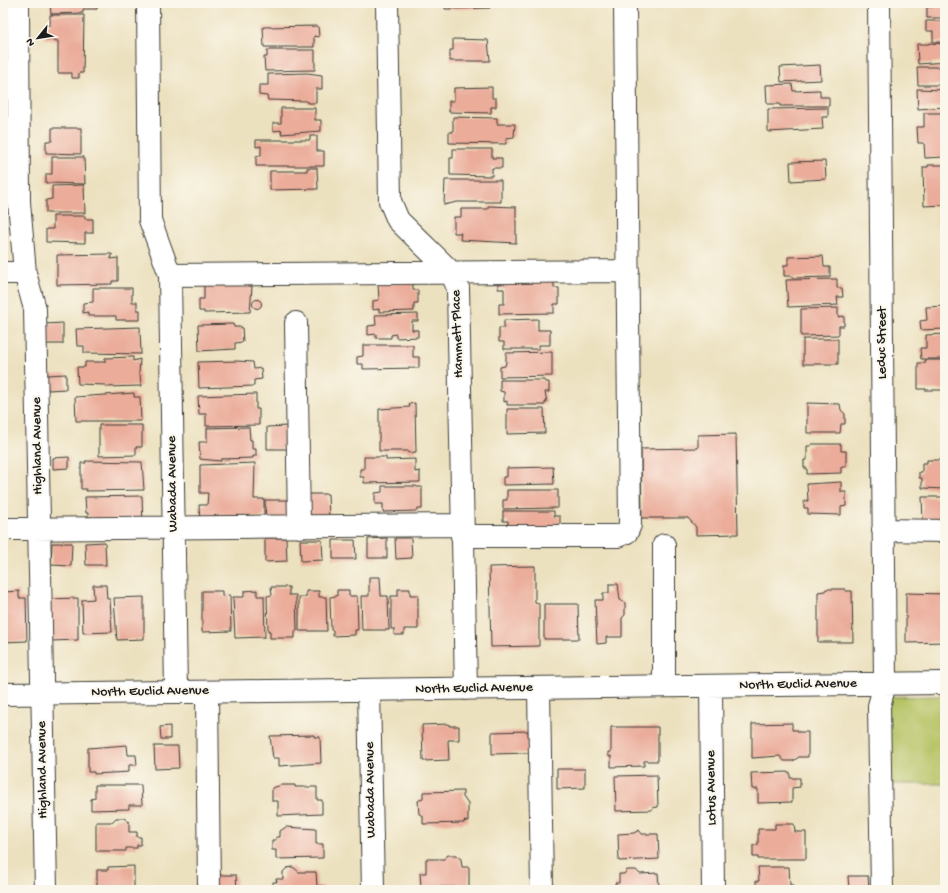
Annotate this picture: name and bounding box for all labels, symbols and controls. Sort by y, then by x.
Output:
north arrow [18,18,58,58]
text: N [24,36,38,48]
street label: Hammett Place [448,289,468,378]
street label: Leduc Street [874,305,891,379]
street label: Highland Avenue [29,396,47,495]
street label: Wabada Avenue [164,435,182,532]
street label: North Euclid Avenue [739,675,858,695]
street label: North Euclid Avenue [415,679,534,699]
street label: North Euclid Avenue [91,682,210,702]
street label: Highland Avenue [34,720,52,819]
street label: Wabada Avenue [362,741,380,838]
street label: Lotus Avenue [703,749,721,826]

